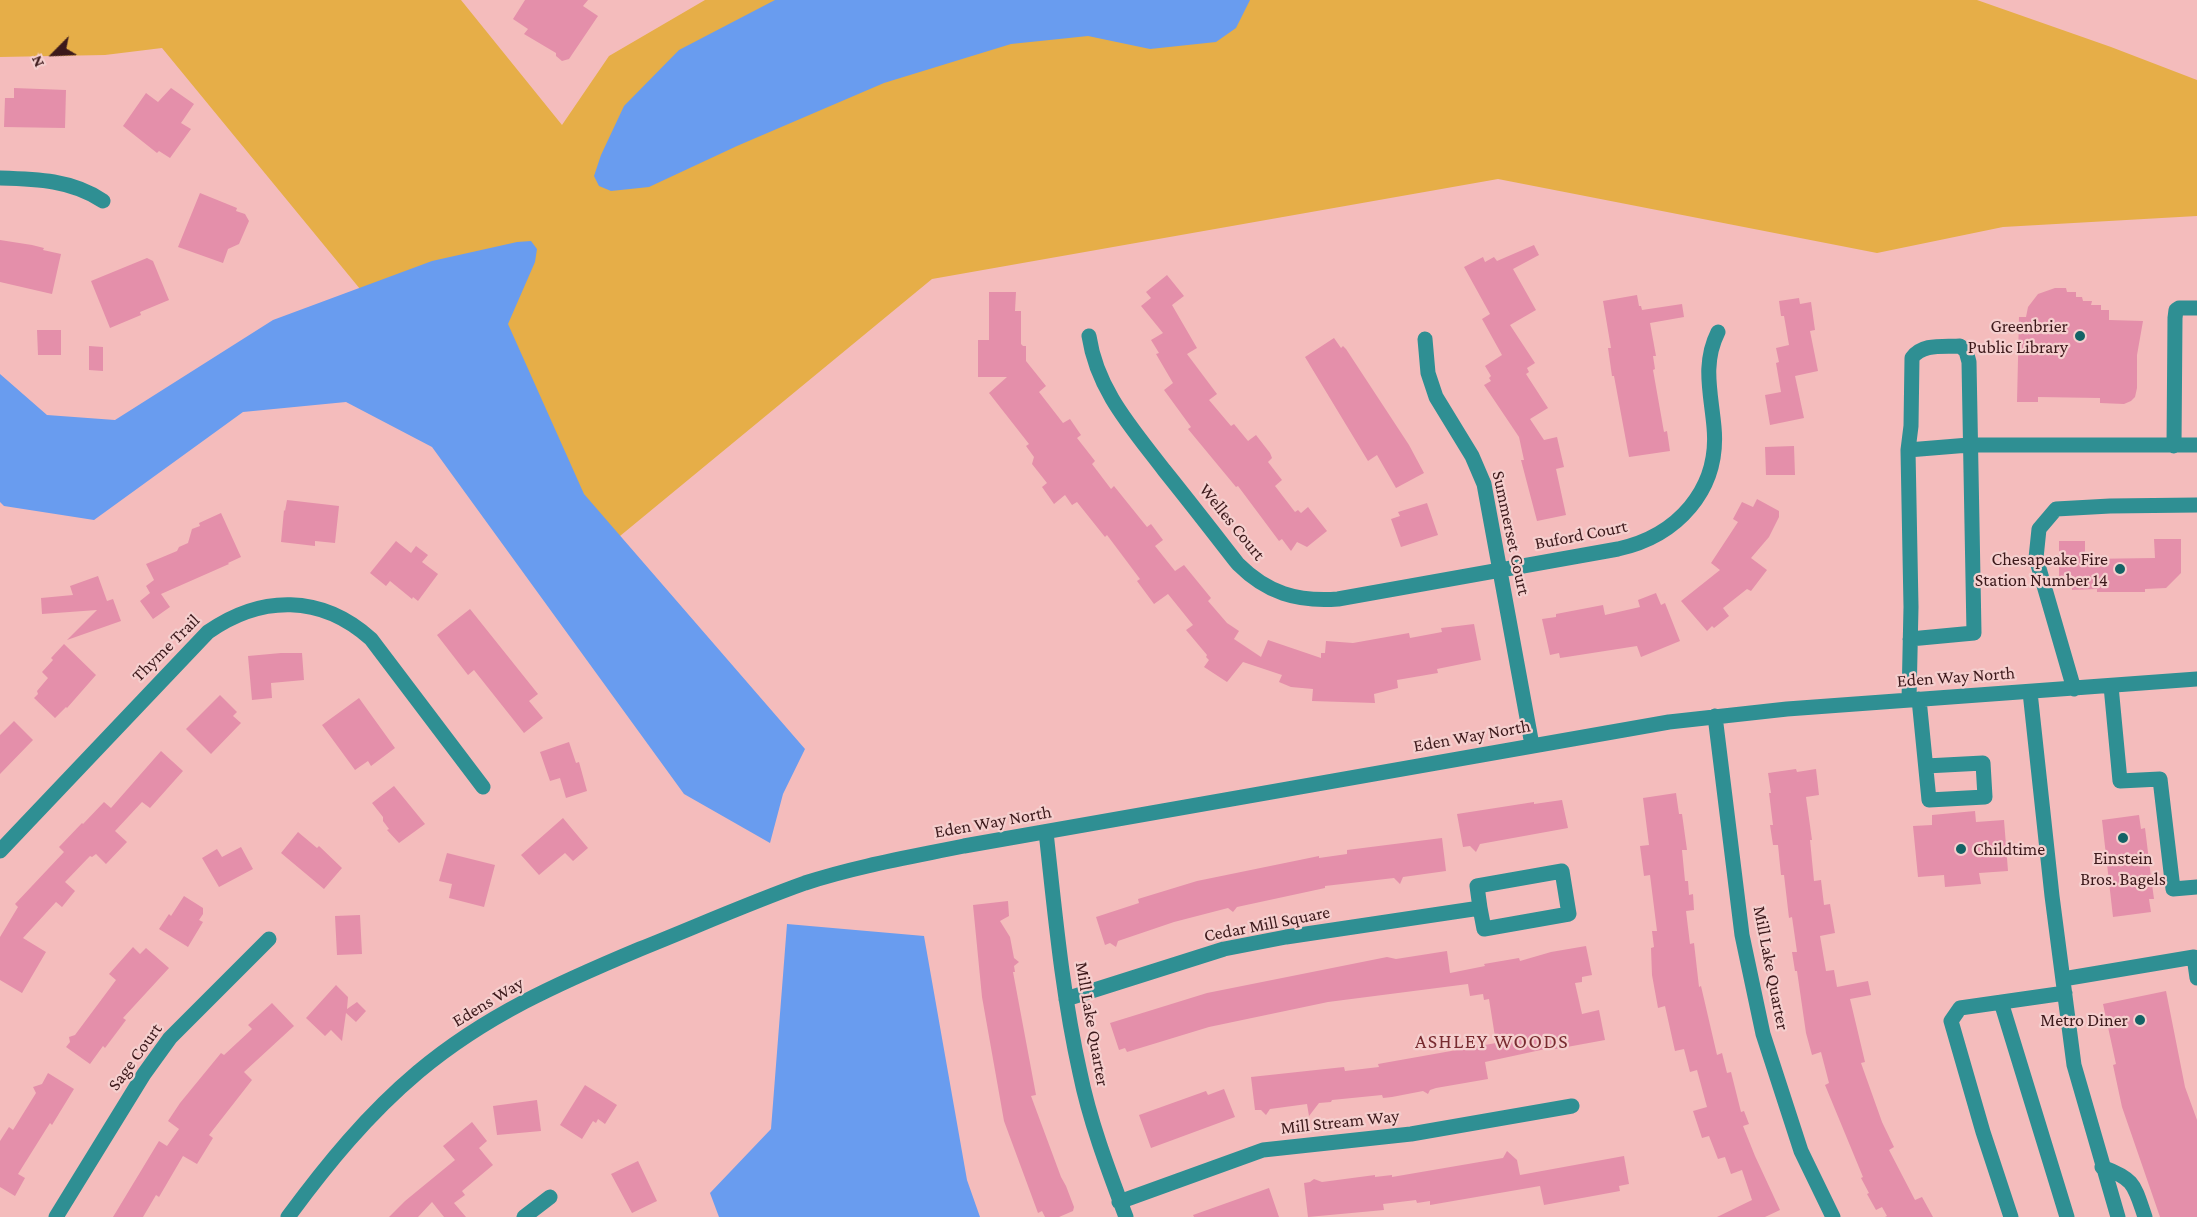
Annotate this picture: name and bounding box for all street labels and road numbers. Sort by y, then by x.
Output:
street label: Summerset Court [1487,469,1535,597]
street label: Welles Court [1194,479,1270,565]
street label: Buford Court [1533,515,1629,555]
street label: Thyme Trail [128,610,204,686]
street label: Eden Way North [1896,662,2016,692]
street label: Eden Way North [1412,715,1532,757]
street label: Eden Way North [933,801,1053,843]
street label: Cedar Mill Square [1202,901,1332,947]
street label: Mill Lake Quarter [1748,904,1794,1032]
street label: Mill Lake Quarter [1070,960,1114,1088]
street label: Edens Way [448,972,528,1032]
street label: Sage Court [103,1019,167,1095]
street label: Mill Stream Way [1280,1105,1400,1139]

